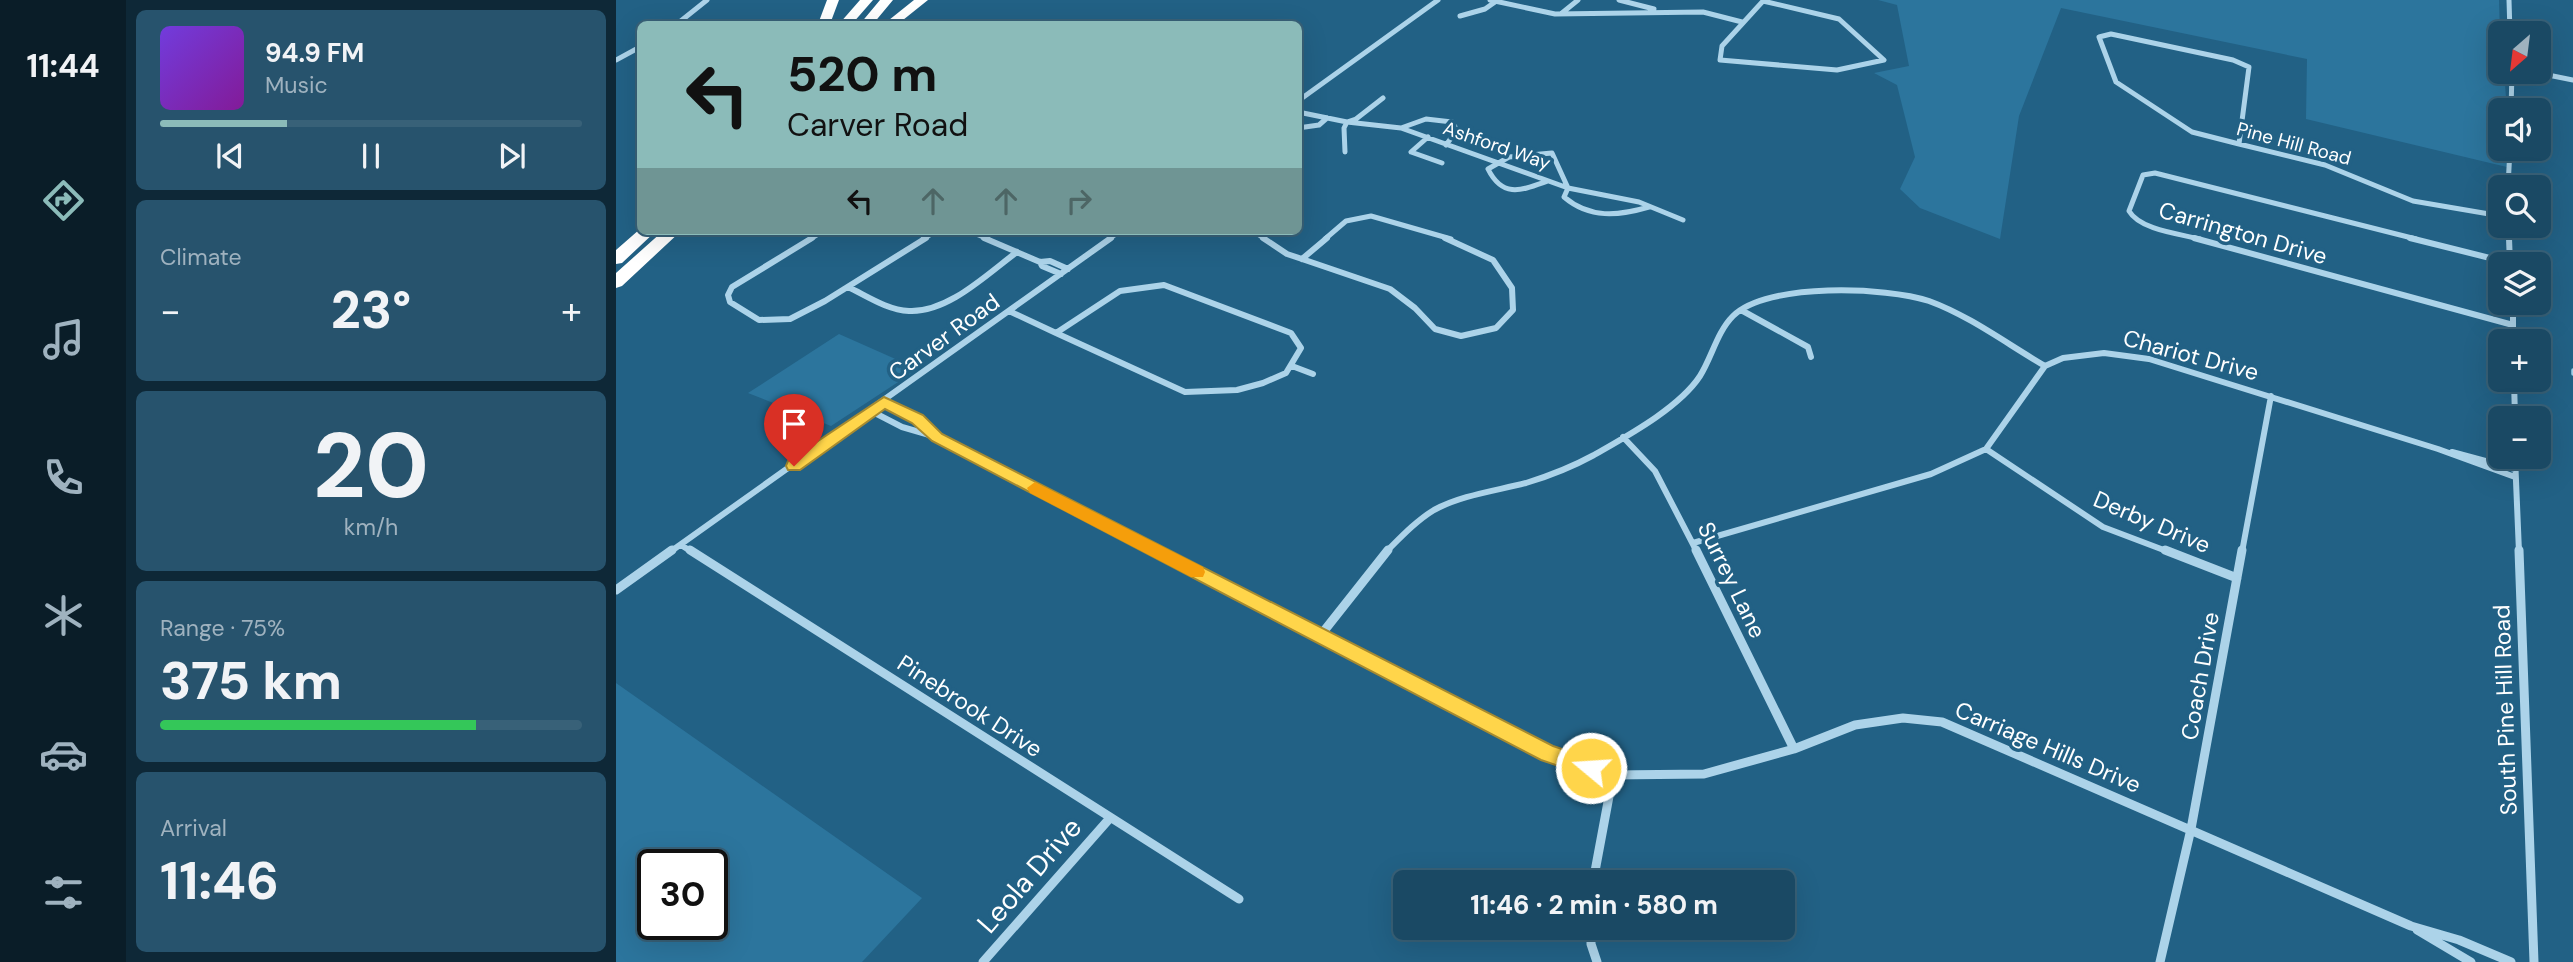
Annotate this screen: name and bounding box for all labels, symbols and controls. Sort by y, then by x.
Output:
north arrow [2488,21,2552,84]
map controls [2488,21,2551,469]
text: 94.9 FM [265,36,364,70]
text: 520 m [787,42,937,106]
text: 11:44 [26,45,100,87]
icon: left [672,49,763,140]
text: Music [265,70,328,100]
button: sound [2488,98,2551,161]
text: Carver Road [787,104,968,146]
street label: Ashford Way [1440,115,1554,176]
street label: Pine Hill Road [2234,116,2354,171]
icon: previous [211,137,249,175]
icon: pause [352,137,390,175]
icon: next [493,137,531,175]
button: search [2488,175,2551,238]
icon: directions [39,176,88,225]
icon: left [841,182,879,220]
icon: ahead [914,182,952,220]
icon: ahead [987,182,1025,220]
icon: right [1060,182,1098,220]
street label: Carrington Drive [2155,195,2331,271]
text: Climate [160,242,242,272]
button: layers [2488,252,2551,315]
text: 23° [331,276,411,344]
text: − [160,286,181,336]
text: + [561,286,582,336]
street label: Carver Road [882,287,1006,387]
icon: music [39,315,88,364]
street label: Chariot Drive [2120,323,2262,387]
button: + [2488,329,2551,392]
pin [764,394,824,466]
icon: arrive [775,405,813,443]
button: − [2488,406,2551,469]
text: 20 [313,407,429,525]
icon: phone [39,453,88,502]
street label: Derby Drive [2089,484,2215,560]
text: km/h [344,512,398,542]
street label: Surrey Lane [1691,517,1773,643]
icon: climate [39,591,88,640]
street label: South Pine Hill Road [2486,604,2524,816]
street label: Coach Drive [2174,610,2226,742]
text: Range · 75% [160,613,285,643]
text: 375 km [160,647,342,715]
street label: Pinebrook Drive [892,648,1048,764]
street label: Carriage Hills Drive [1950,694,2146,800]
icon: car [39,730,88,779]
position arrow [1554,731,1628,805]
street label: Leola Drive [969,810,1090,941]
text: Arrival [160,813,227,843]
text: 11:46 [160,847,279,915]
speed limit sign: 30 [637,849,728,940]
icon: filters [39,868,88,917]
text: 11:46 · 2 min · 580 m [1470,888,1718,922]

